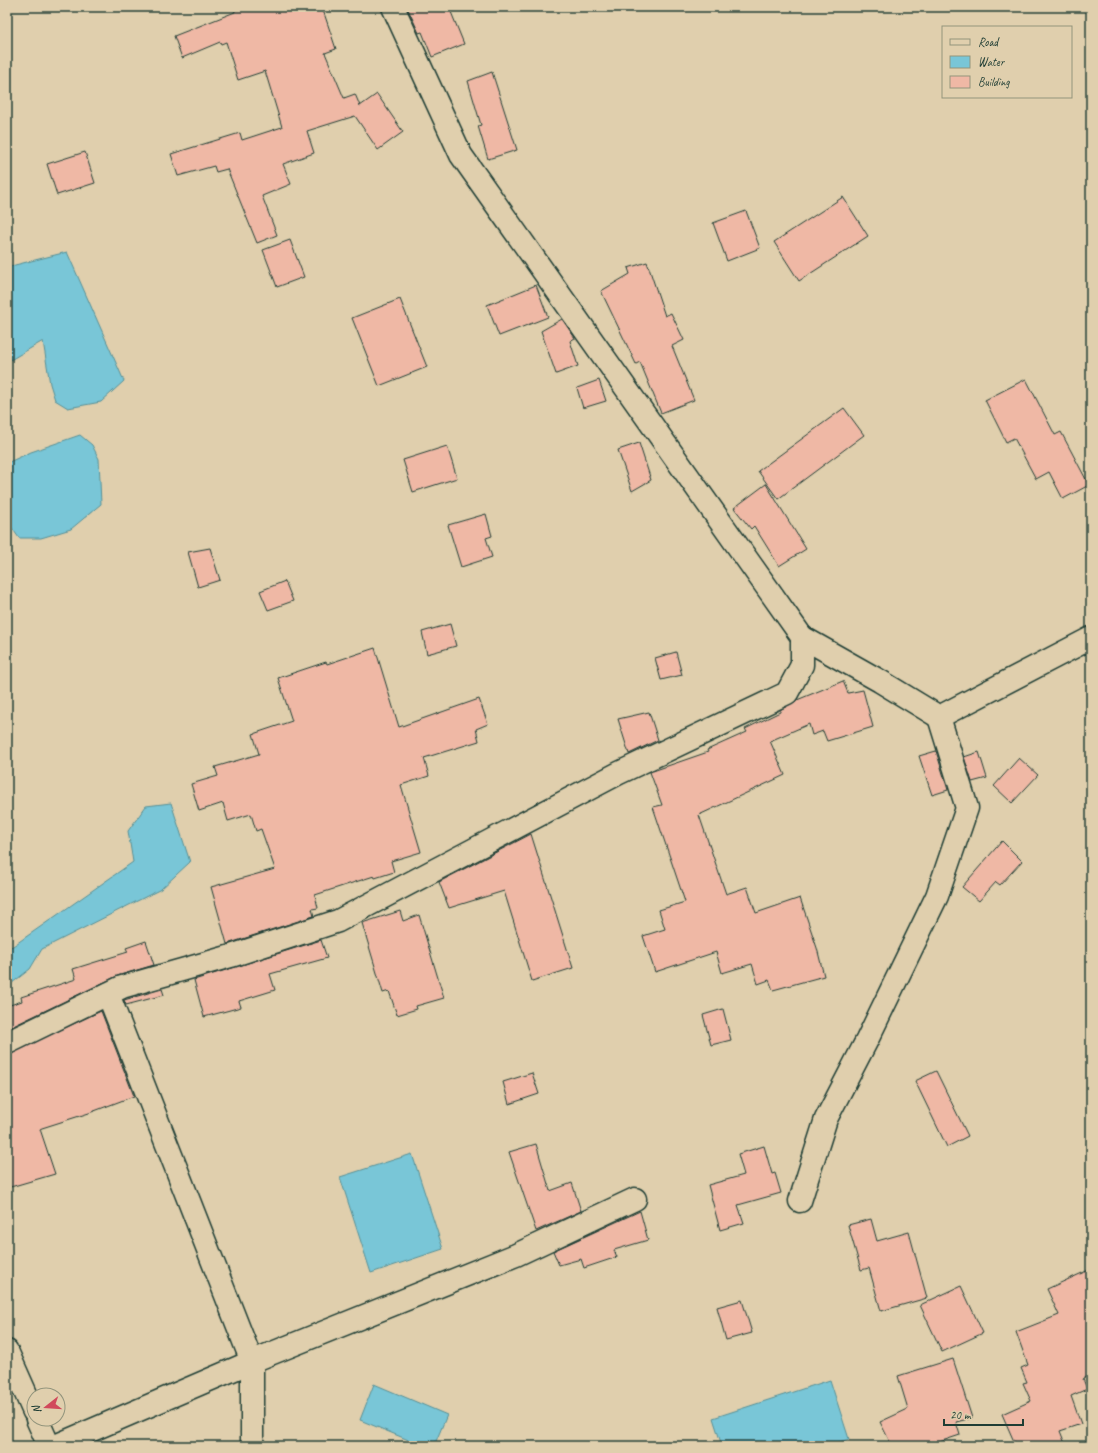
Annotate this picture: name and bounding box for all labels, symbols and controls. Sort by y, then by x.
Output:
legend [942,26,1072,98]
text: Road [978,34,1000,50]
text: Water [978,54,1006,70]
text: Building [978,74,1010,90]
north arrow [26,1387,66,1427]
scale bar [944,1401,1023,1427]
text: N [28,1403,44,1415]
text: 20 m [950,1407,972,1423]

